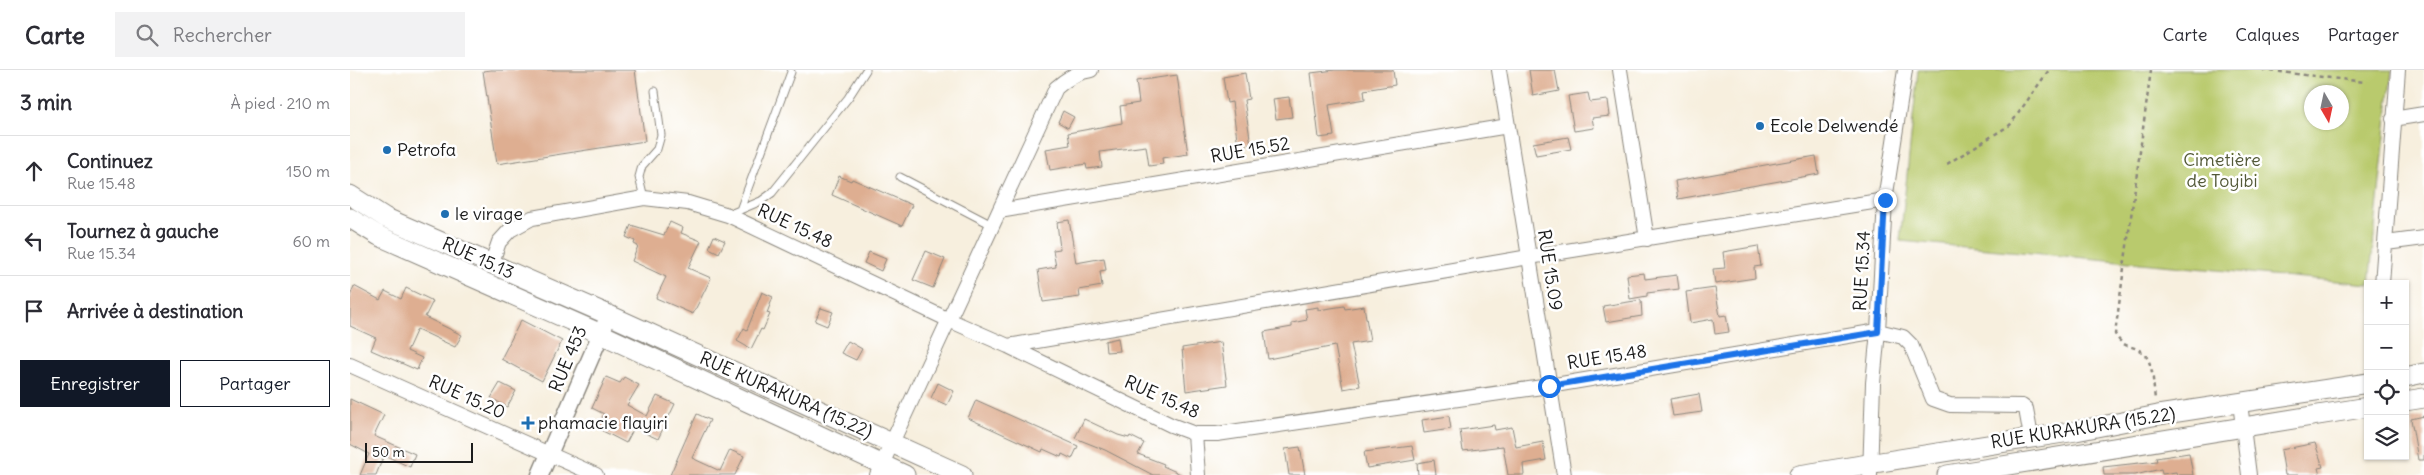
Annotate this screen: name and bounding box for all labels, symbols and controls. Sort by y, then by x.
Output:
search box [115,12,465,57]
text: Carte [25,20,85,50]
icon: search [133,21,161,49]
text: Rechercher [173,23,272,47]
text: Carte [2162,23,2207,46]
text: Calques [2235,23,2300,46]
text: Partager [2328,23,2399,46]
north arrow [2304,85,2349,130]
text: 3 min [20,89,72,116]
text: À pied · 210 m [231,93,330,113]
place label: Ecole Delwendé [1770,114,1898,137]
marker: Ecole Delwendé [1754,120,1766,132]
street label: RUE 15.52 [1209,131,1291,168]
place label: Petrofa [397,138,456,161]
marker: Petrofa [381,144,393,156]
park label: Cimetière de Toyibi [2183,148,2261,192]
text: Continuez [67,149,153,173]
icon: ahead [20,157,48,185]
text: 150 m [286,161,330,181]
text: Rue 15.48 [67,173,136,193]
route end [1874,189,1897,212]
street label: RUE 15.48 [754,198,836,253]
place label: le virage [455,202,523,225]
marker: le virage [439,208,451,220]
text: Tournez à gauche [67,219,219,243]
icon: left [20,227,48,255]
street label: RUE 15.09 [1533,228,1568,312]
street label: RUE 15.34 [1848,230,1875,312]
text: 60 m [292,231,330,251]
street label: RUE 15.13 [439,231,518,284]
text: Rue 15.34 [67,243,136,263]
map controls [2364,280,2409,460]
button: + [2364,280,2409,325]
icon: arrive [20,297,48,325]
text: Arrivée à destination [67,299,243,323]
street label: RUE 453 [543,322,592,395]
button: − [2364,325,2409,370]
street label: RUE 15.48 [1565,339,1648,374]
street label: RUE KURAKURA (15.22) [696,346,876,443]
button: Enregistrer [20,360,170,407]
button: Partager [180,360,330,407]
street label: RUE 15.20 [425,369,509,424]
street label: RUE 15.48 [1121,370,1204,423]
button: locate [2364,370,2409,415]
route start [1538,375,1561,398]
street label: RUE KURAKURA (15.22) [1989,402,2177,453]
place label: phamacie flayiri [538,411,668,434]
button: layers [2364,415,2409,460]
marker: phamacie flayiri [522,417,534,429]
scale bar [365,440,472,463]
text: 50 m [372,443,405,461]

